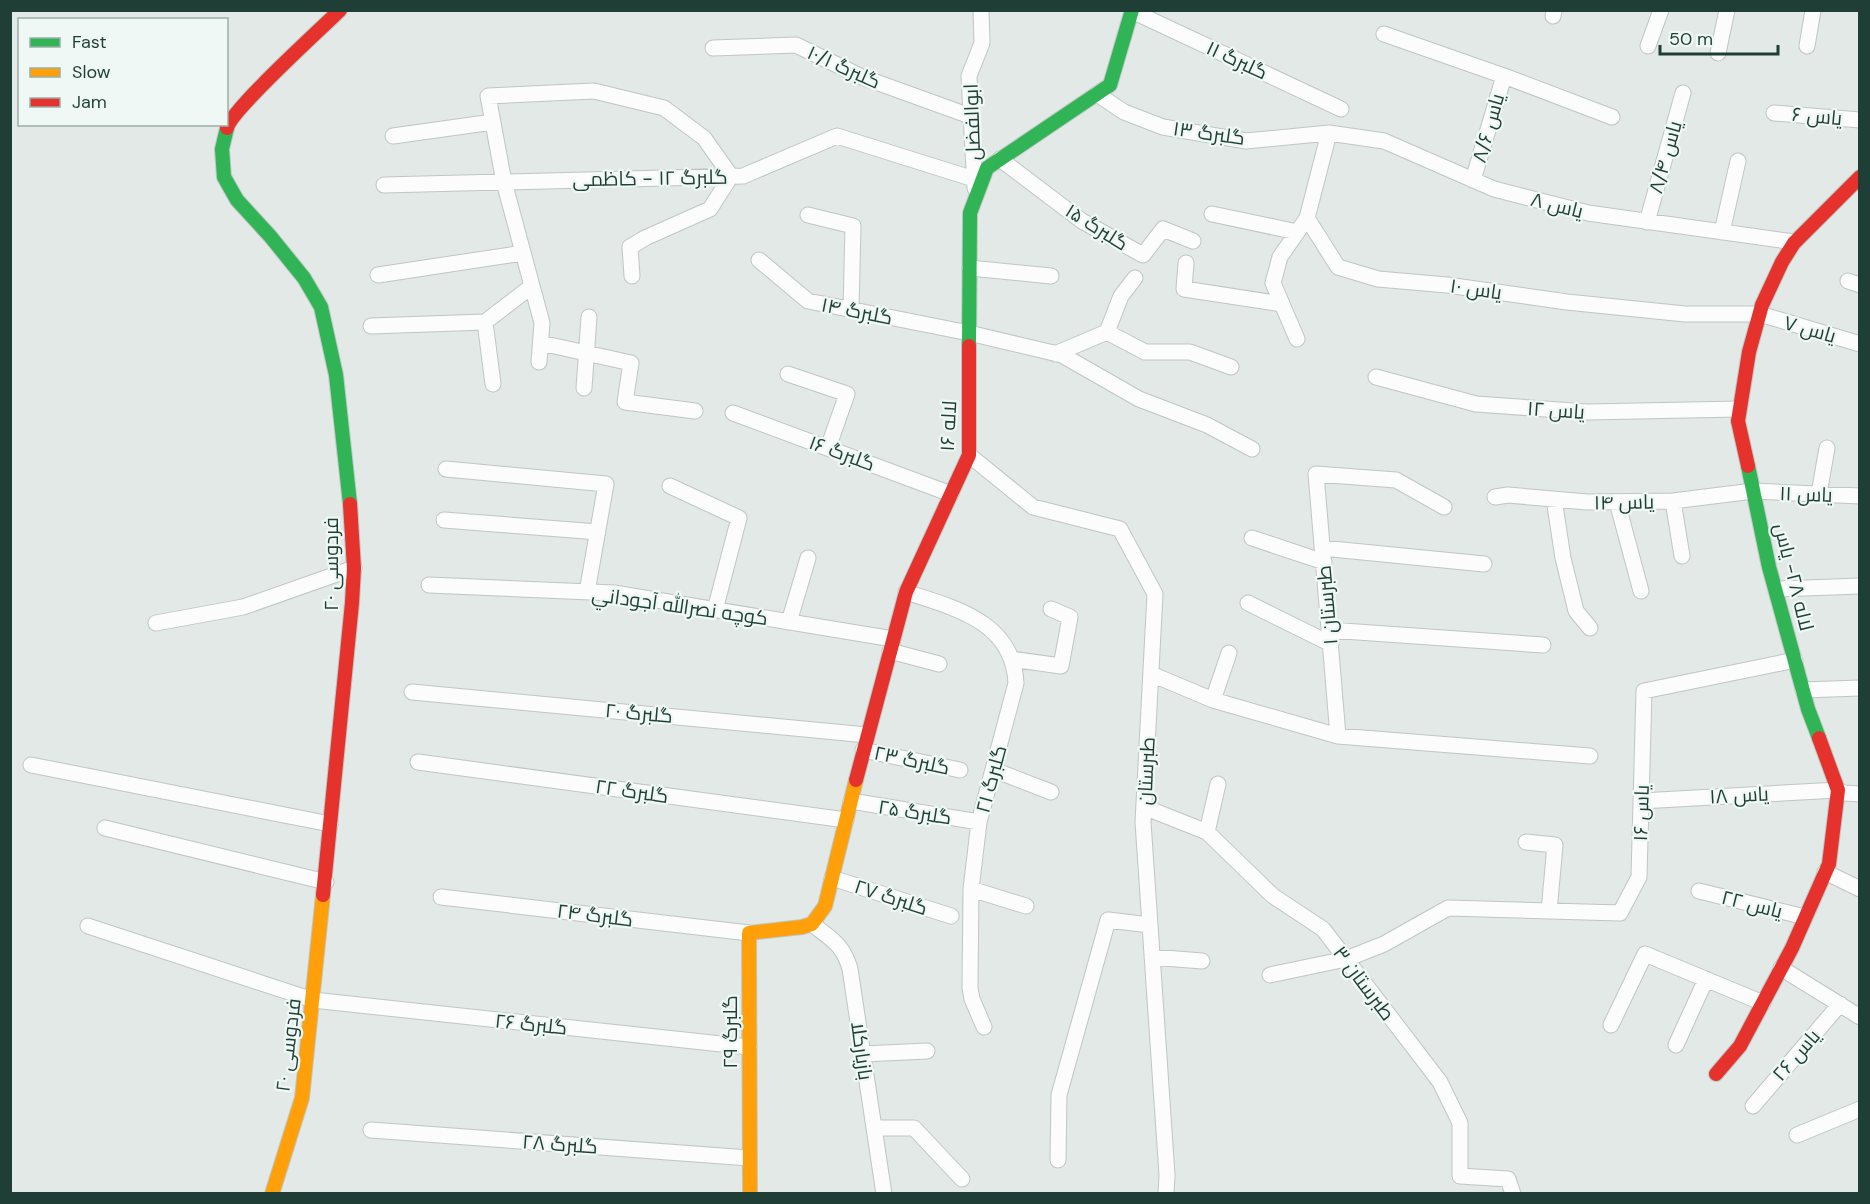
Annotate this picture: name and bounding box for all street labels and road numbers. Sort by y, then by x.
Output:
street label: گلبرگ ۱۱ [1202,35,1272,85]
street label: گلبرگ ۱۰/۱ [803,39,885,95]
street label: ابوالفضل [958,83,986,161]
street label: یاس ۸/۶ [1466,90,1510,166]
street label: یاس ۶ [1791,101,1844,131]
street label: گلبرگ ۱۳ [1171,115,1247,151]
street label: یاس ۸/۴ [1642,117,1688,196]
street label: گلبرگ ۱۲ - کاظمی [572,164,728,192]
street label: یاس ۸ [1528,186,1587,224]
street label: گلبرگ ۱۵ [1061,198,1133,256]
street label: یاس ۱۰ [1448,273,1504,306]
street label: گلبرگ ۱۴ [819,291,895,331]
street label: یاس ۷ [1781,309,1840,349]
street label: یاس ۱۲ [1526,395,1586,425]
street label: لاله ۱۶ [934,400,962,452]
street label: گلبرگ ۱۶ [805,429,879,477]
street label: یاس ۱۱ [1779,480,1834,508]
street label: یاس ۱۴ [1594,488,1655,516]
street label: فردوسی ۲۰ [318,517,344,611]
street label: لاله ۲۸- یاس [1768,521,1820,633]
street label: طبرستان ۱ [1311,564,1343,646]
street label: كوچه نصرالله آجوداني [590,581,770,634]
street label: گلبرگ ۲۰ [604,697,674,729]
street label: طبرستان [1131,736,1161,806]
street label: گلبرگ ۲۳ [872,739,952,781]
street label: گلبرگ ۲۱ [969,742,1013,816]
street label: گلبرگ ۲۲ [594,773,670,809]
street label: یاس ۱۸ [1709,780,1770,810]
street label: یاس ۱۶ [1627,784,1655,842]
street label: گلبرگ ۲۵ [876,793,954,831]
street label: گلبرگ ۲۷ [851,873,931,921]
street label: یاس ۲۲ [1719,884,1786,924]
street label: گلبرگ ۲۴ [556,897,634,933]
street label: طبرستان ۳ [1327,940,1401,1026]
street label: گلبرگ ۲۹ [717,995,743,1069]
street label: فردوسی ۲۰ [269,997,307,1093]
street label: گلبرگ ۲۶ [494,1007,568,1041]
street label: بازیارکلا [845,1020,879,1082]
street label: یاس ۲۶ [1766,1023,1826,1087]
street label: گلبرگ ۲۸ [521,1128,599,1160]

